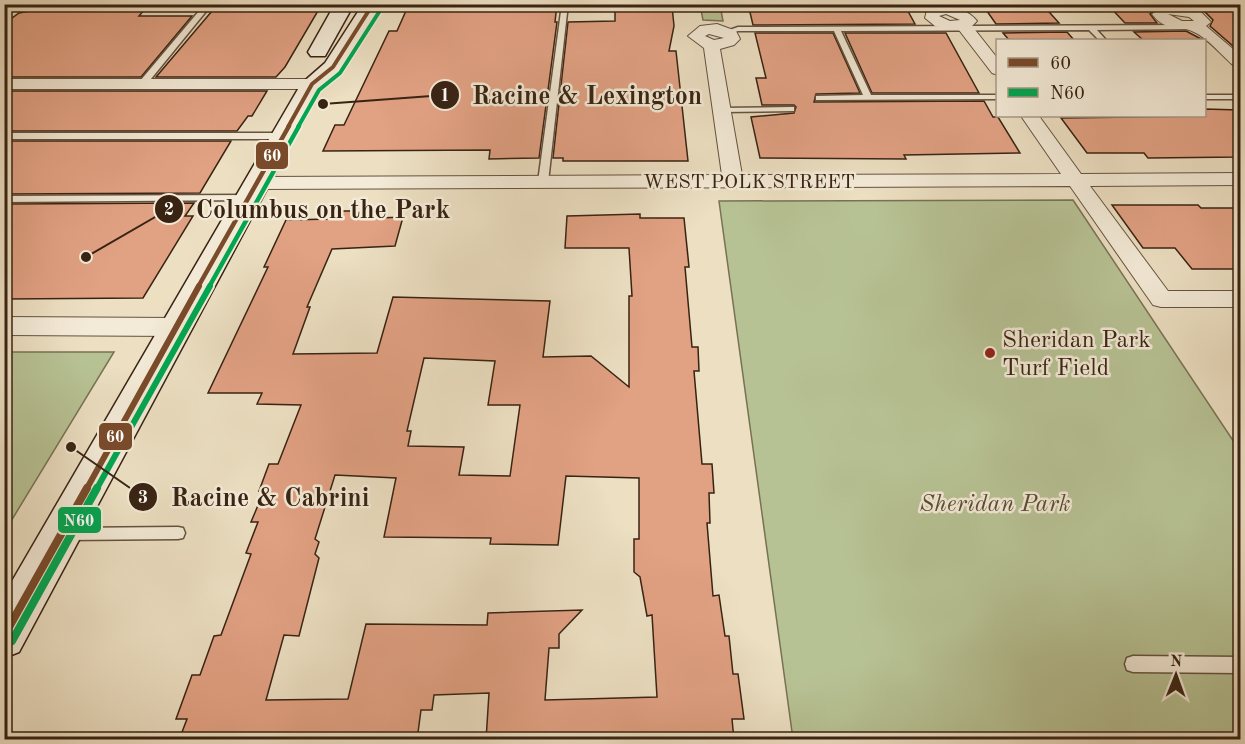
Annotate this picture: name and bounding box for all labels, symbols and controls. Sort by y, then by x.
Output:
legend [996,39,1206,117]
text: 60 [1050,55,1071,73]
callout: Racine & Lexington [430,73,715,117]
text: Racine & Lexington [472,84,702,110]
text: N60 [1050,85,1085,103]
text: 1 [440,87,450,105]
line badge: 60 [255,141,289,170]
text: 60 [263,149,281,165]
street label: WEST POLK STREET [643,173,855,193]
callout: Columbus on the Park [154,187,463,231]
text: Columbus on the Park [196,198,451,224]
text: 2 [164,201,174,219]
place label: Sheridan Park Turf Field [1002,329,1151,381]
marker: Sheridan Park Turf Field [983,346,997,360]
line badge: 60 [98,422,133,451]
text: 60 [106,430,124,446]
callout: Racine & Cabrini [128,475,381,519]
text: Racine & Cabrini [170,486,370,512]
text: 3 [138,489,148,507]
park label: Sheridan Park [920,493,1070,517]
line badge: N60 [57,506,102,534]
text: N60 [64,514,94,530]
north arrow [1146,645,1206,705]
text: N [1170,654,1183,670]

